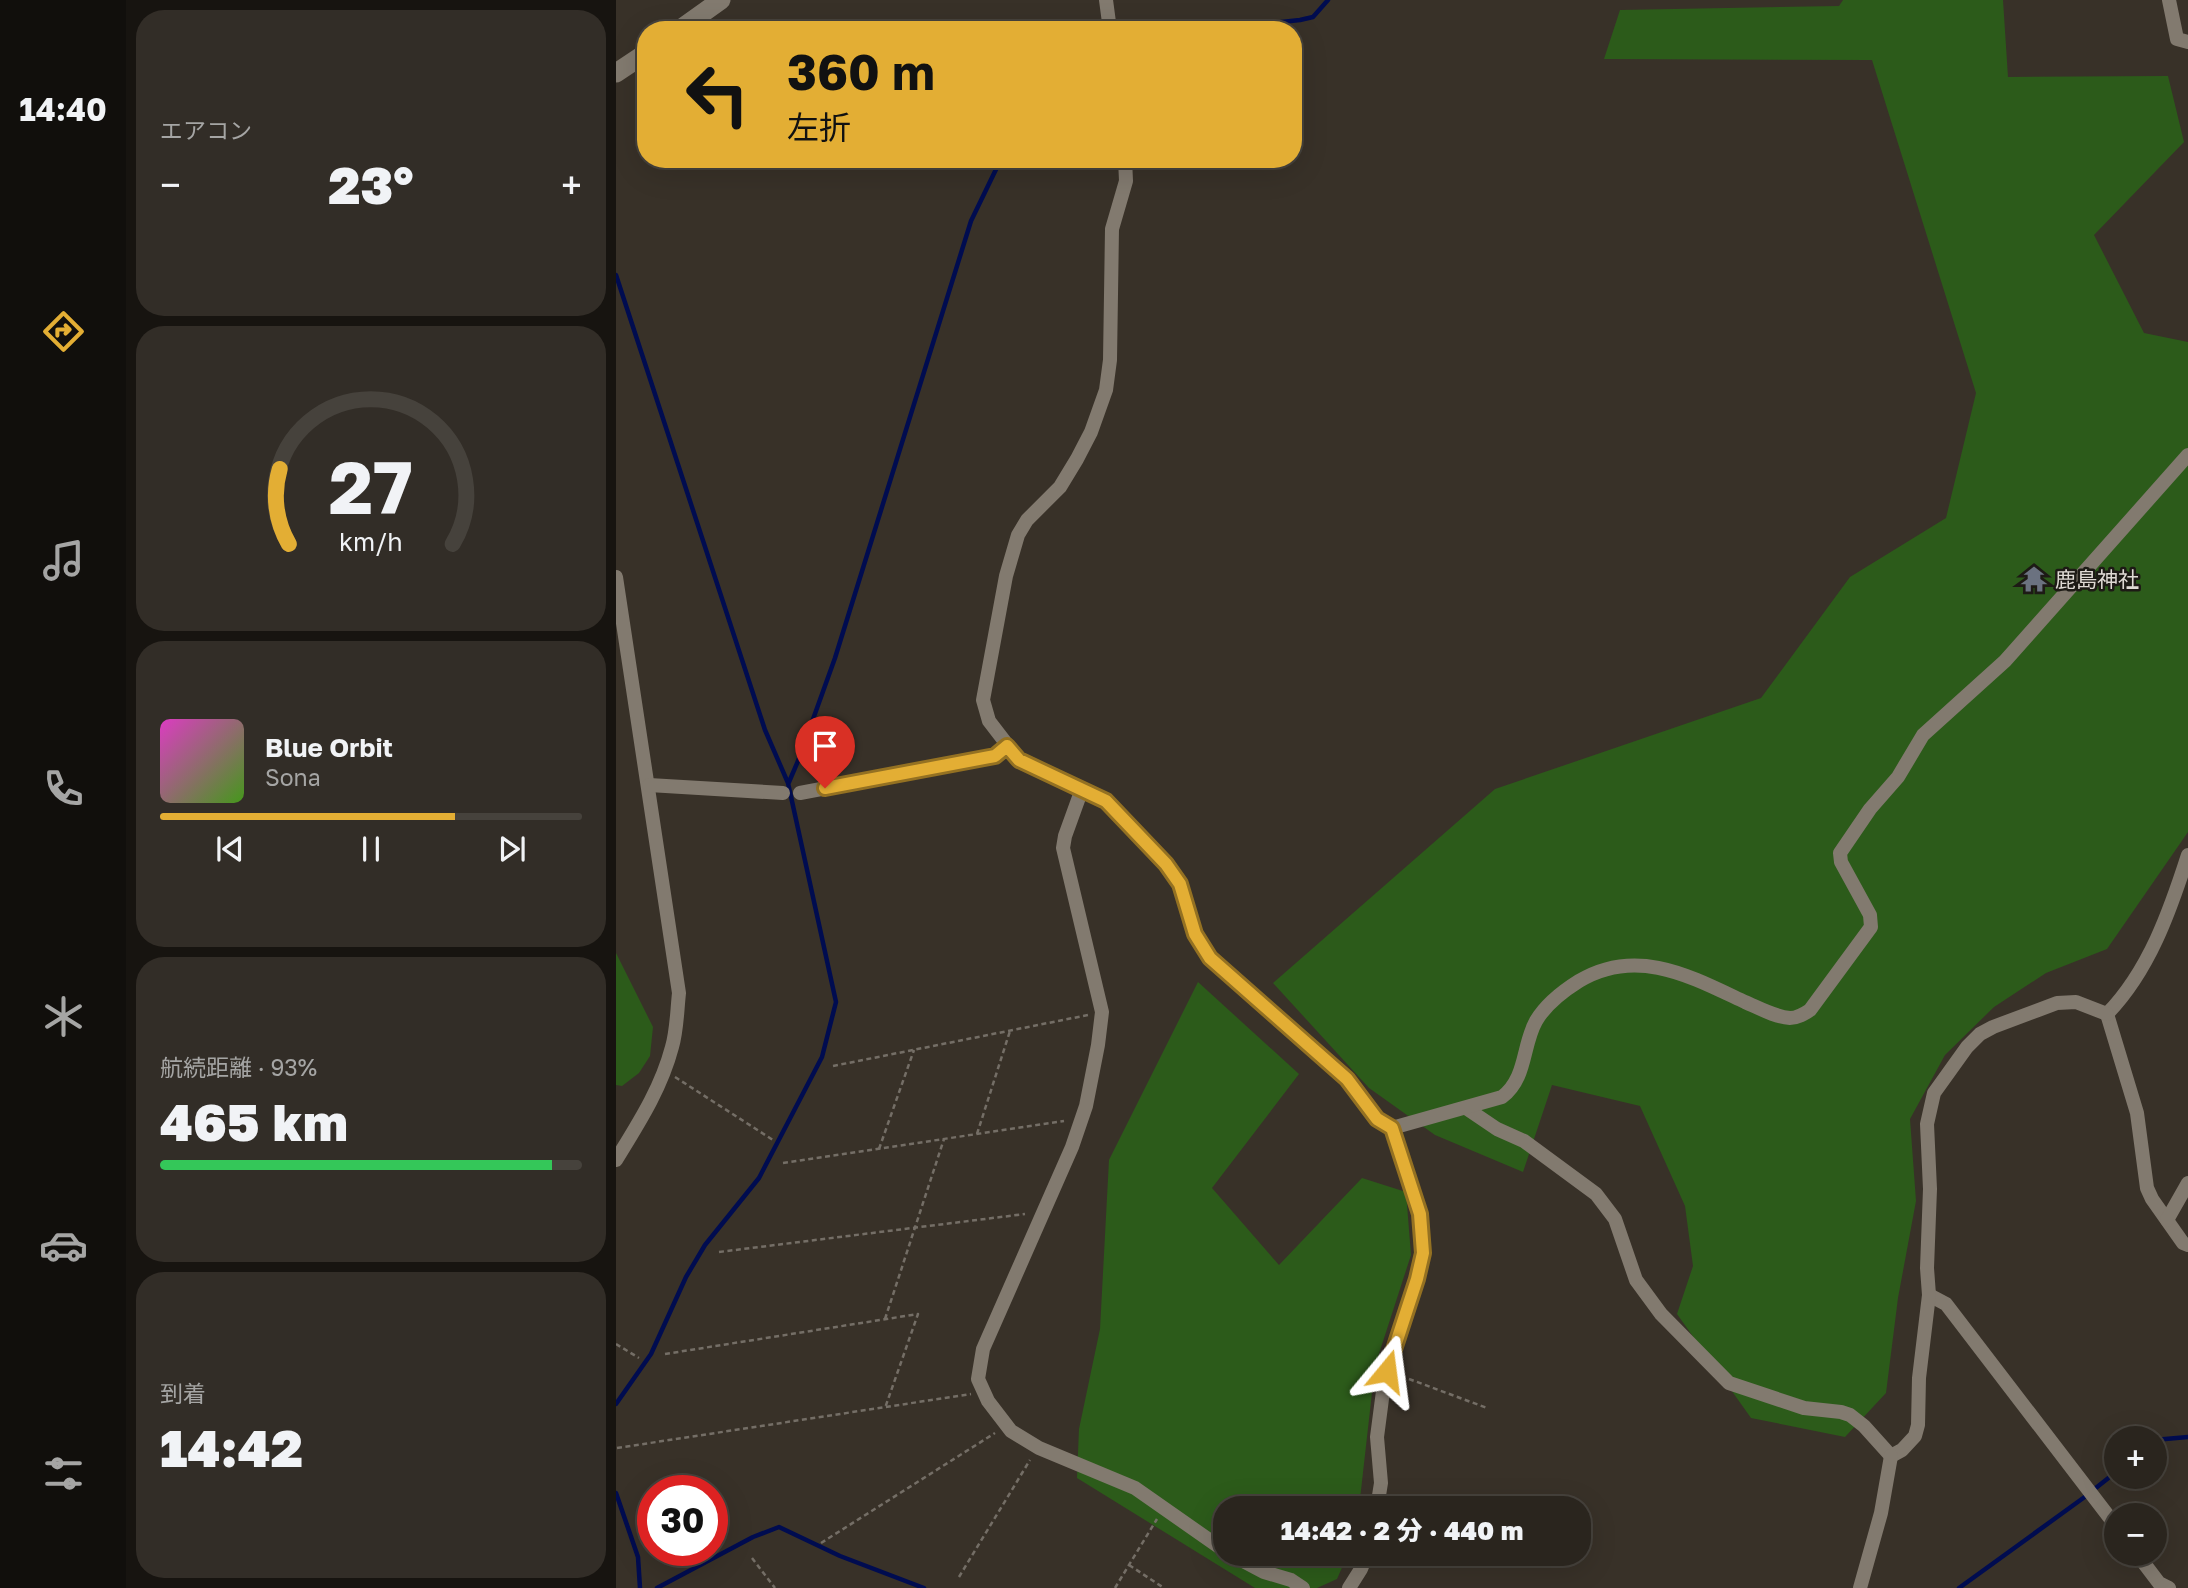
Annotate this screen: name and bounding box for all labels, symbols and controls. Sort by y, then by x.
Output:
text: 360 m [787,42,935,101]
icon: left [672,49,763,140]
text: 14:40 [19,90,107,128]
text: 左折 [787,108,851,146]
text: エアコン [160,116,252,144]
text: 23° [328,153,414,215]
text: − [160,162,181,207]
text: + [561,162,582,207]
icon: directions [39,307,88,356]
text: 27 [329,444,413,531]
text: km/h [339,526,403,557]
icon: music [39,536,88,585]
temple icon: 鹿島神社 [2019,564,2049,594]
place label: 鹿島神社 [2055,566,2139,592]
pin [795,716,855,788]
icon: arrive [806,727,844,765]
text: Blue Orbit [265,732,393,763]
text: Sona [265,763,321,791]
icon: phone [39,764,88,813]
icon: previous [211,830,249,868]
icon: pause [352,830,390,868]
icon: next [493,830,531,868]
icon: climate [39,992,88,1041]
text: 航続距離 · 93% [160,1053,317,1081]
text: 465 km [160,1090,348,1152]
icon: car [39,1221,88,1270]
position arrow [1350,1334,1424,1408]
text: 到着 [160,1379,206,1407]
text: 14:42 [160,1416,303,1478]
map controls [2104,1426,2167,1566]
button: + [2104,1426,2167,1489]
icon: filters [39,1449,88,1498]
speed limit sign: 30 [637,1475,728,1566]
button: − [2104,1503,2167,1566]
text: 14:42 · 2 分 · 440 m [1281,1515,1523,1546]

